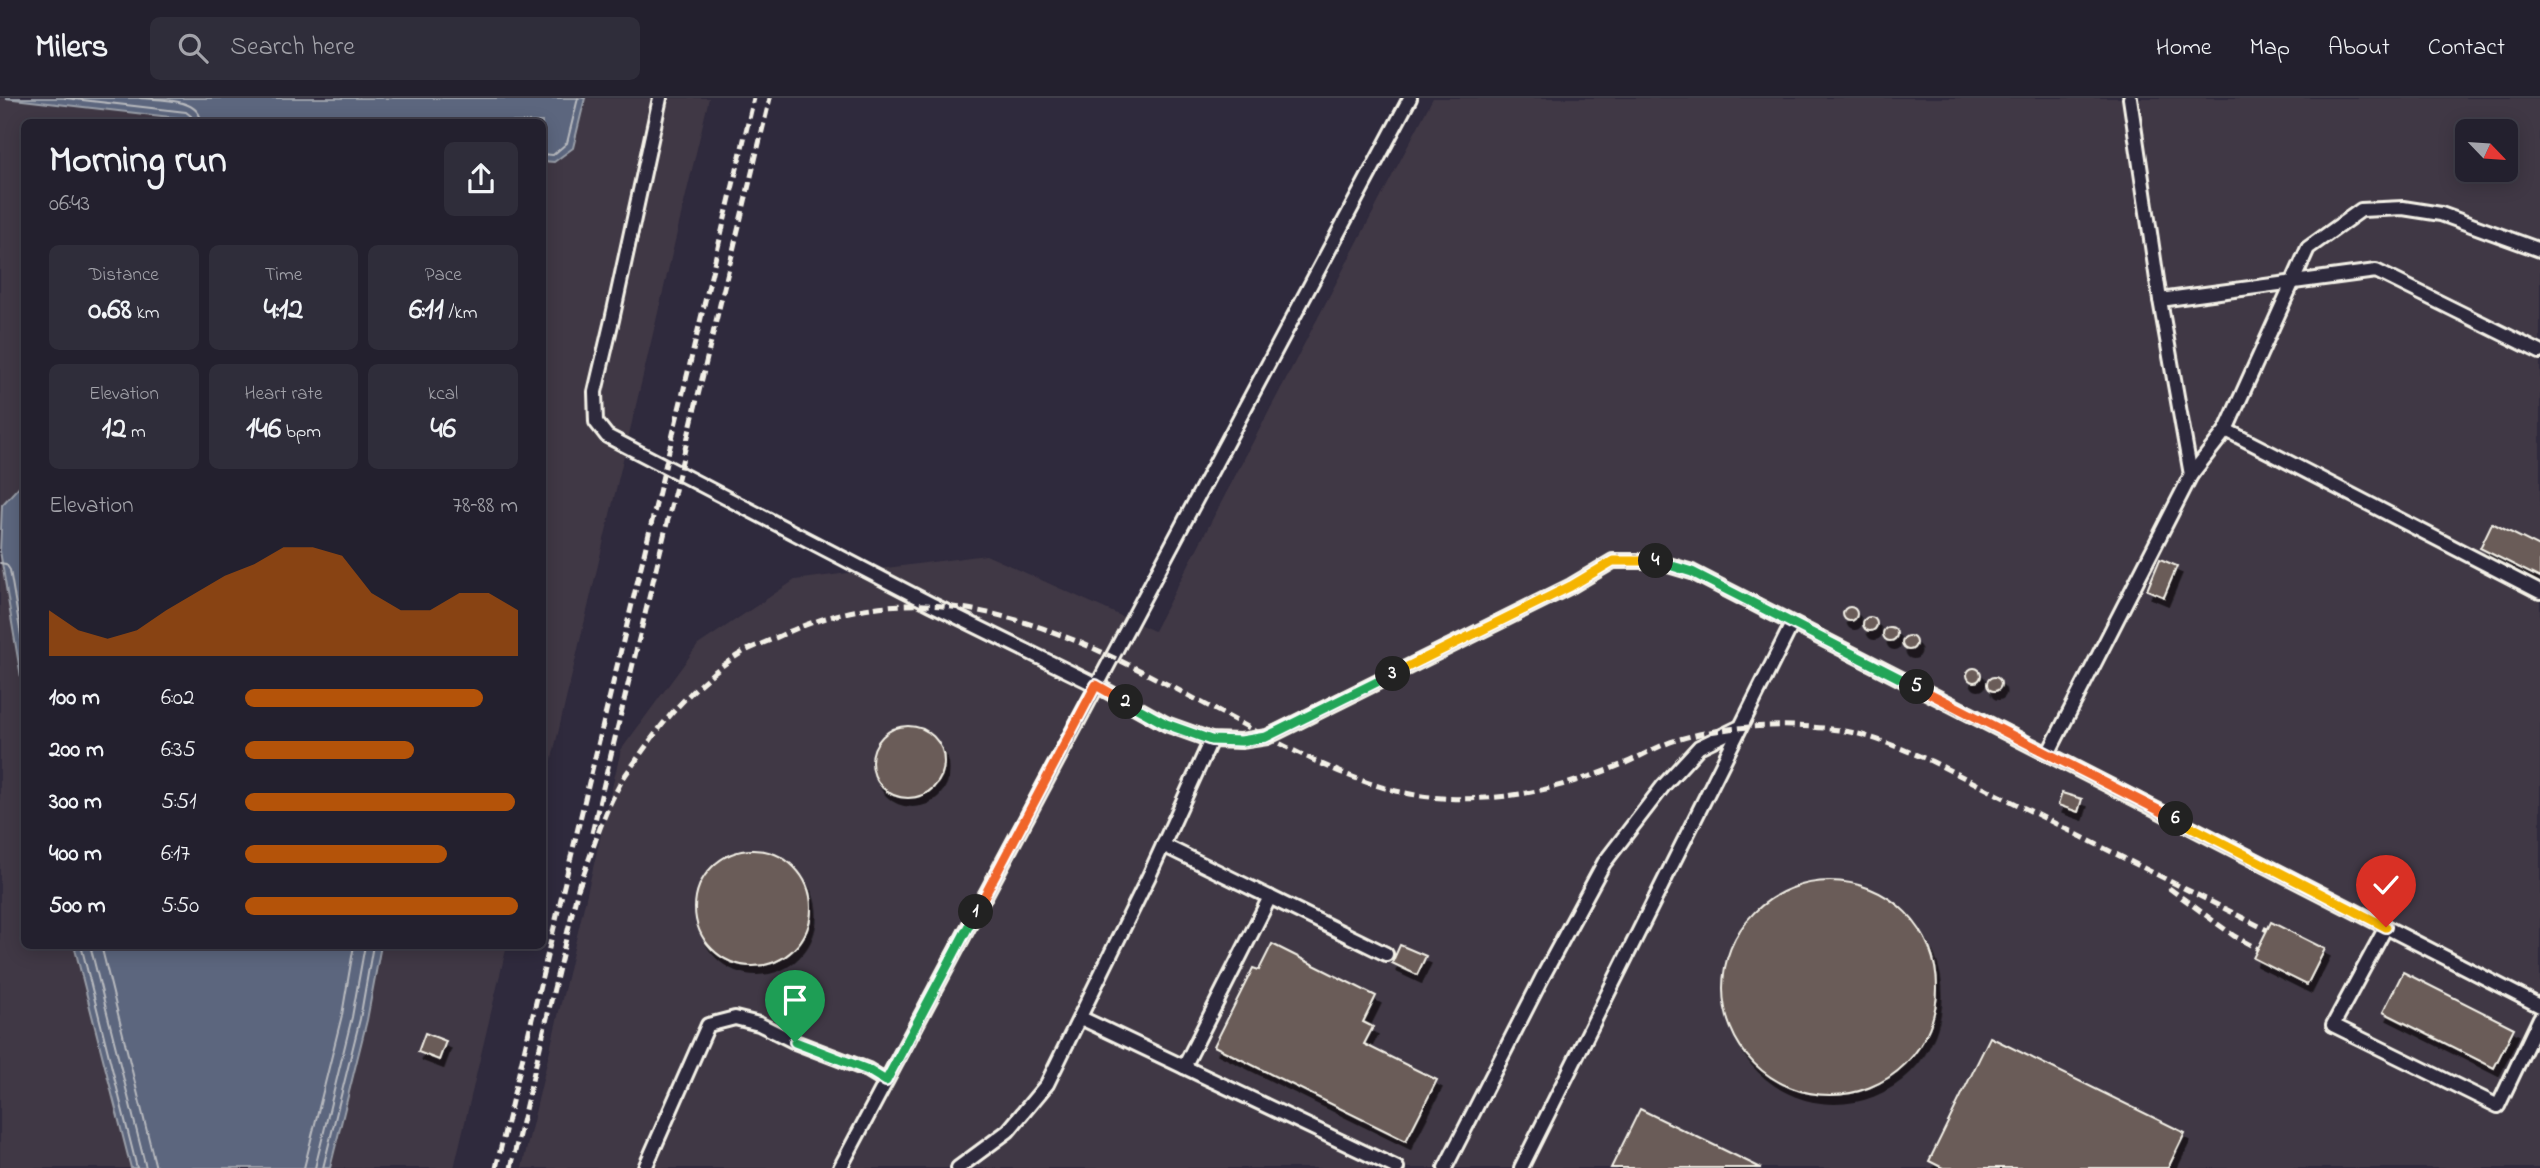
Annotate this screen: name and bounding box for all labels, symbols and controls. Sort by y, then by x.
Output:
search box [150,17,640,80]
text: Milers [35,24,108,72]
icon: search [174,29,212,67]
text: Search here [230,29,355,67]
text: Home [2156,31,2212,66]
text: Map [2250,31,2290,66]
text: About [2328,31,2390,66]
text: Contact [2428,31,2505,66]
north arrow [2455,119,2518,182]
map controls [2455,119,2518,182]
text: Morning run [49,134,227,190]
button: share [444,142,518,216]
text: 06:43 [49,188,90,221]
text: Distance [89,262,159,289]
text: Time [265,262,302,289]
text: Pace [425,262,462,289]
text: 0.68 [88,289,132,333]
text: 4:12 [264,289,303,333]
text: 6:11 [409,289,444,333]
text: km [132,300,160,327]
text: /km [444,300,477,327]
text: Elevation [89,381,159,408]
text: Heart rate [245,381,322,408]
text: kcal [428,381,458,408]
text: 12 [102,408,126,452]
text: 146 [246,408,281,452]
text: 46 [430,408,456,452]
text: m [126,419,146,446]
text: bpm [281,419,321,446]
text: Elevation [49,490,134,523]
text: 78–88 m [452,490,518,523]
pin: 4 [1638,544,1674,578]
text: 4 [1652,547,1659,574]
pin: 3 [1376,656,1410,692]
text: 3 [1389,660,1396,687]
pin: 5 [1899,670,1934,704]
text: 5 [1911,673,1922,700]
text: 100 m [49,682,100,715]
text: 6:02 [161,682,194,715]
pin: 2 [1108,684,1144,720]
text: 2 [1121,688,1130,715]
text: 200 m [49,734,104,767]
text: 6:35 [161,734,196,767]
text: 300 m [49,786,102,819]
text: 5:51 [161,786,197,819]
pin: 6 [2158,802,2194,836]
text: 6 [2171,805,2180,832]
text: 400 m [49,838,102,871]
text: 6:17 [161,838,190,871]
pin [2356,855,2416,927]
icon: check [2367,866,2405,904]
text: 500 m [49,890,106,923]
text: 5:50 [161,890,199,923]
pin: 1 [958,894,993,930]
text: 1 [972,898,979,925]
pin [765,970,825,1042]
icon: arrive [776,981,814,1019]

